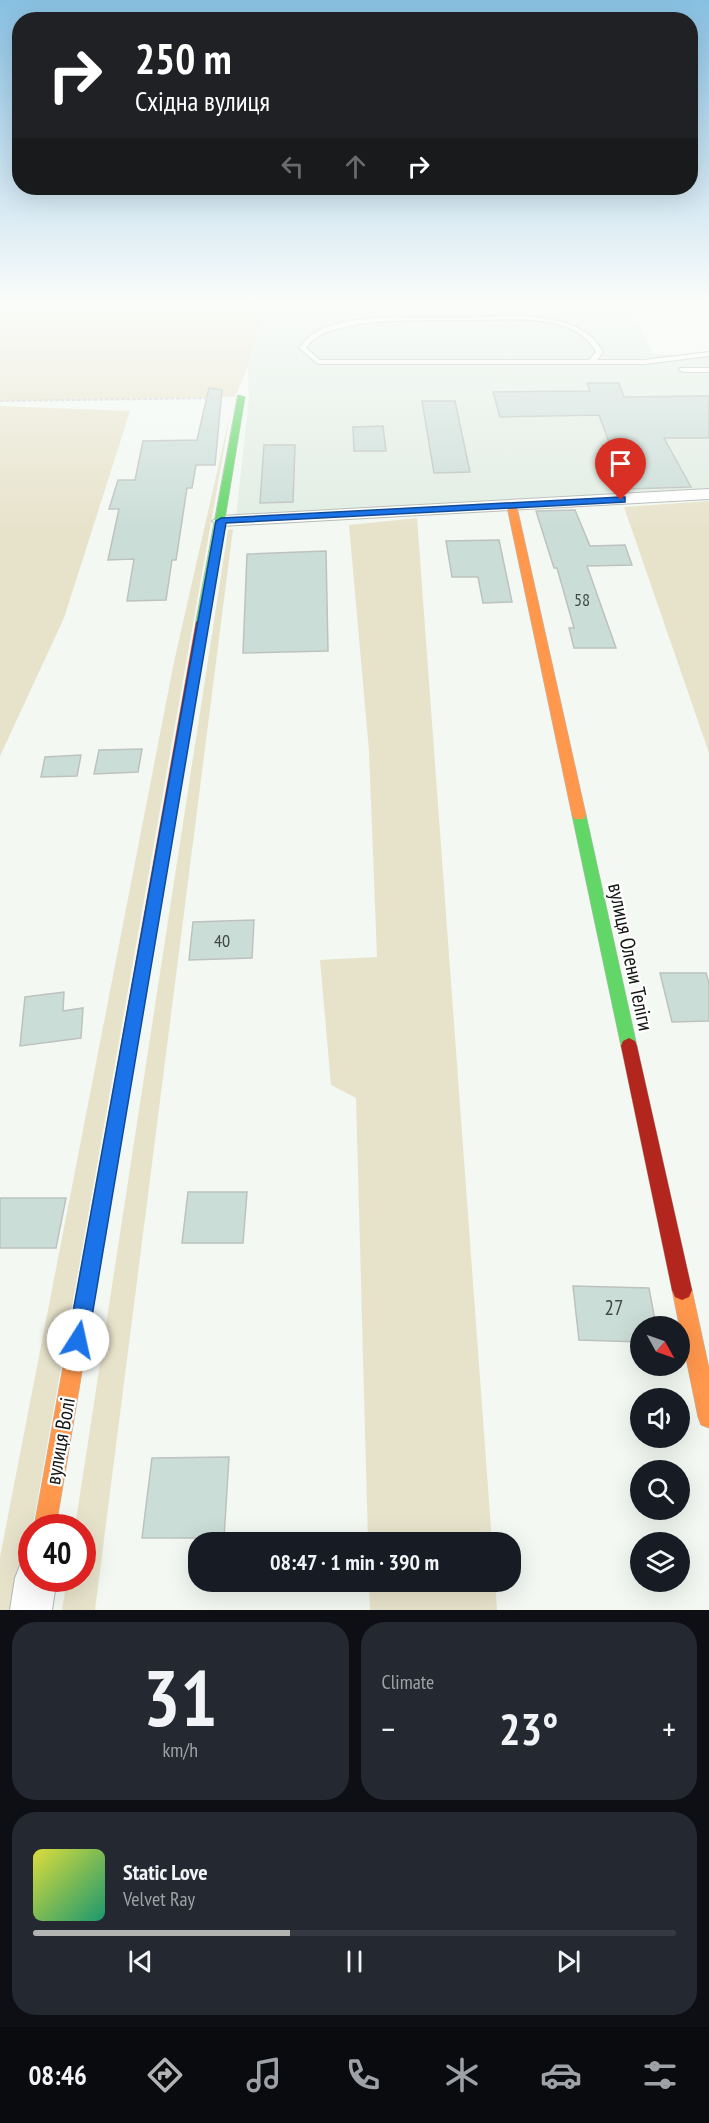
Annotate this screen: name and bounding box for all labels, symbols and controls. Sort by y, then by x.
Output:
text: 250 m [135,31,232,86]
icon: right [36,36,114,114]
text: Східна вулиця [135,84,270,118]
icon: left [276,150,309,183]
icon: ahead [339,150,372,183]
icon: right [402,150,435,183]
pin [595,438,646,500]
icon: arrive [604,447,637,480]
house number: 58 [574,588,590,611]
street label: вулиця Олени Теліги [602,881,660,1033]
house number: 40 [214,929,230,952]
house number: 27 [605,1294,623,1321]
position arrow [46,1308,110,1372]
north arrow [630,1316,690,1376]
map controls [630,1316,690,1592]
button: sound [630,1388,690,1448]
street label: вулиця Волі [39,1395,81,1487]
button: search [630,1460,690,1520]
speed limit sign: 40 [18,1514,96,1592]
button: layers [630,1532,690,1592]
text: 08:47 · 1 min · 390 m [270,1548,439,1576]
text: 31 [143,1647,218,1748]
text: Climate [382,1669,434,1695]
text: 23° [499,1699,558,1757]
text: − [382,1707,395,1750]
text: + [662,1707,676,1750]
text: km/h [163,1737,198,1763]
text: Static Love [123,1858,208,1886]
text: Velvet Ray [123,1886,195,1912]
icon: previous [124,1945,157,1978]
icon: pause [338,1945,371,1978]
icon: next [552,1945,585,1978]
icon: directions [144,2054,186,2096]
icon: music [243,2054,285,2096]
icon: phone [342,2054,384,2096]
icon: climate [441,2054,483,2096]
icon: car [540,2054,582,2096]
icon: filters [639,2054,681,2096]
text: 08:46 [28,2058,87,2092]

